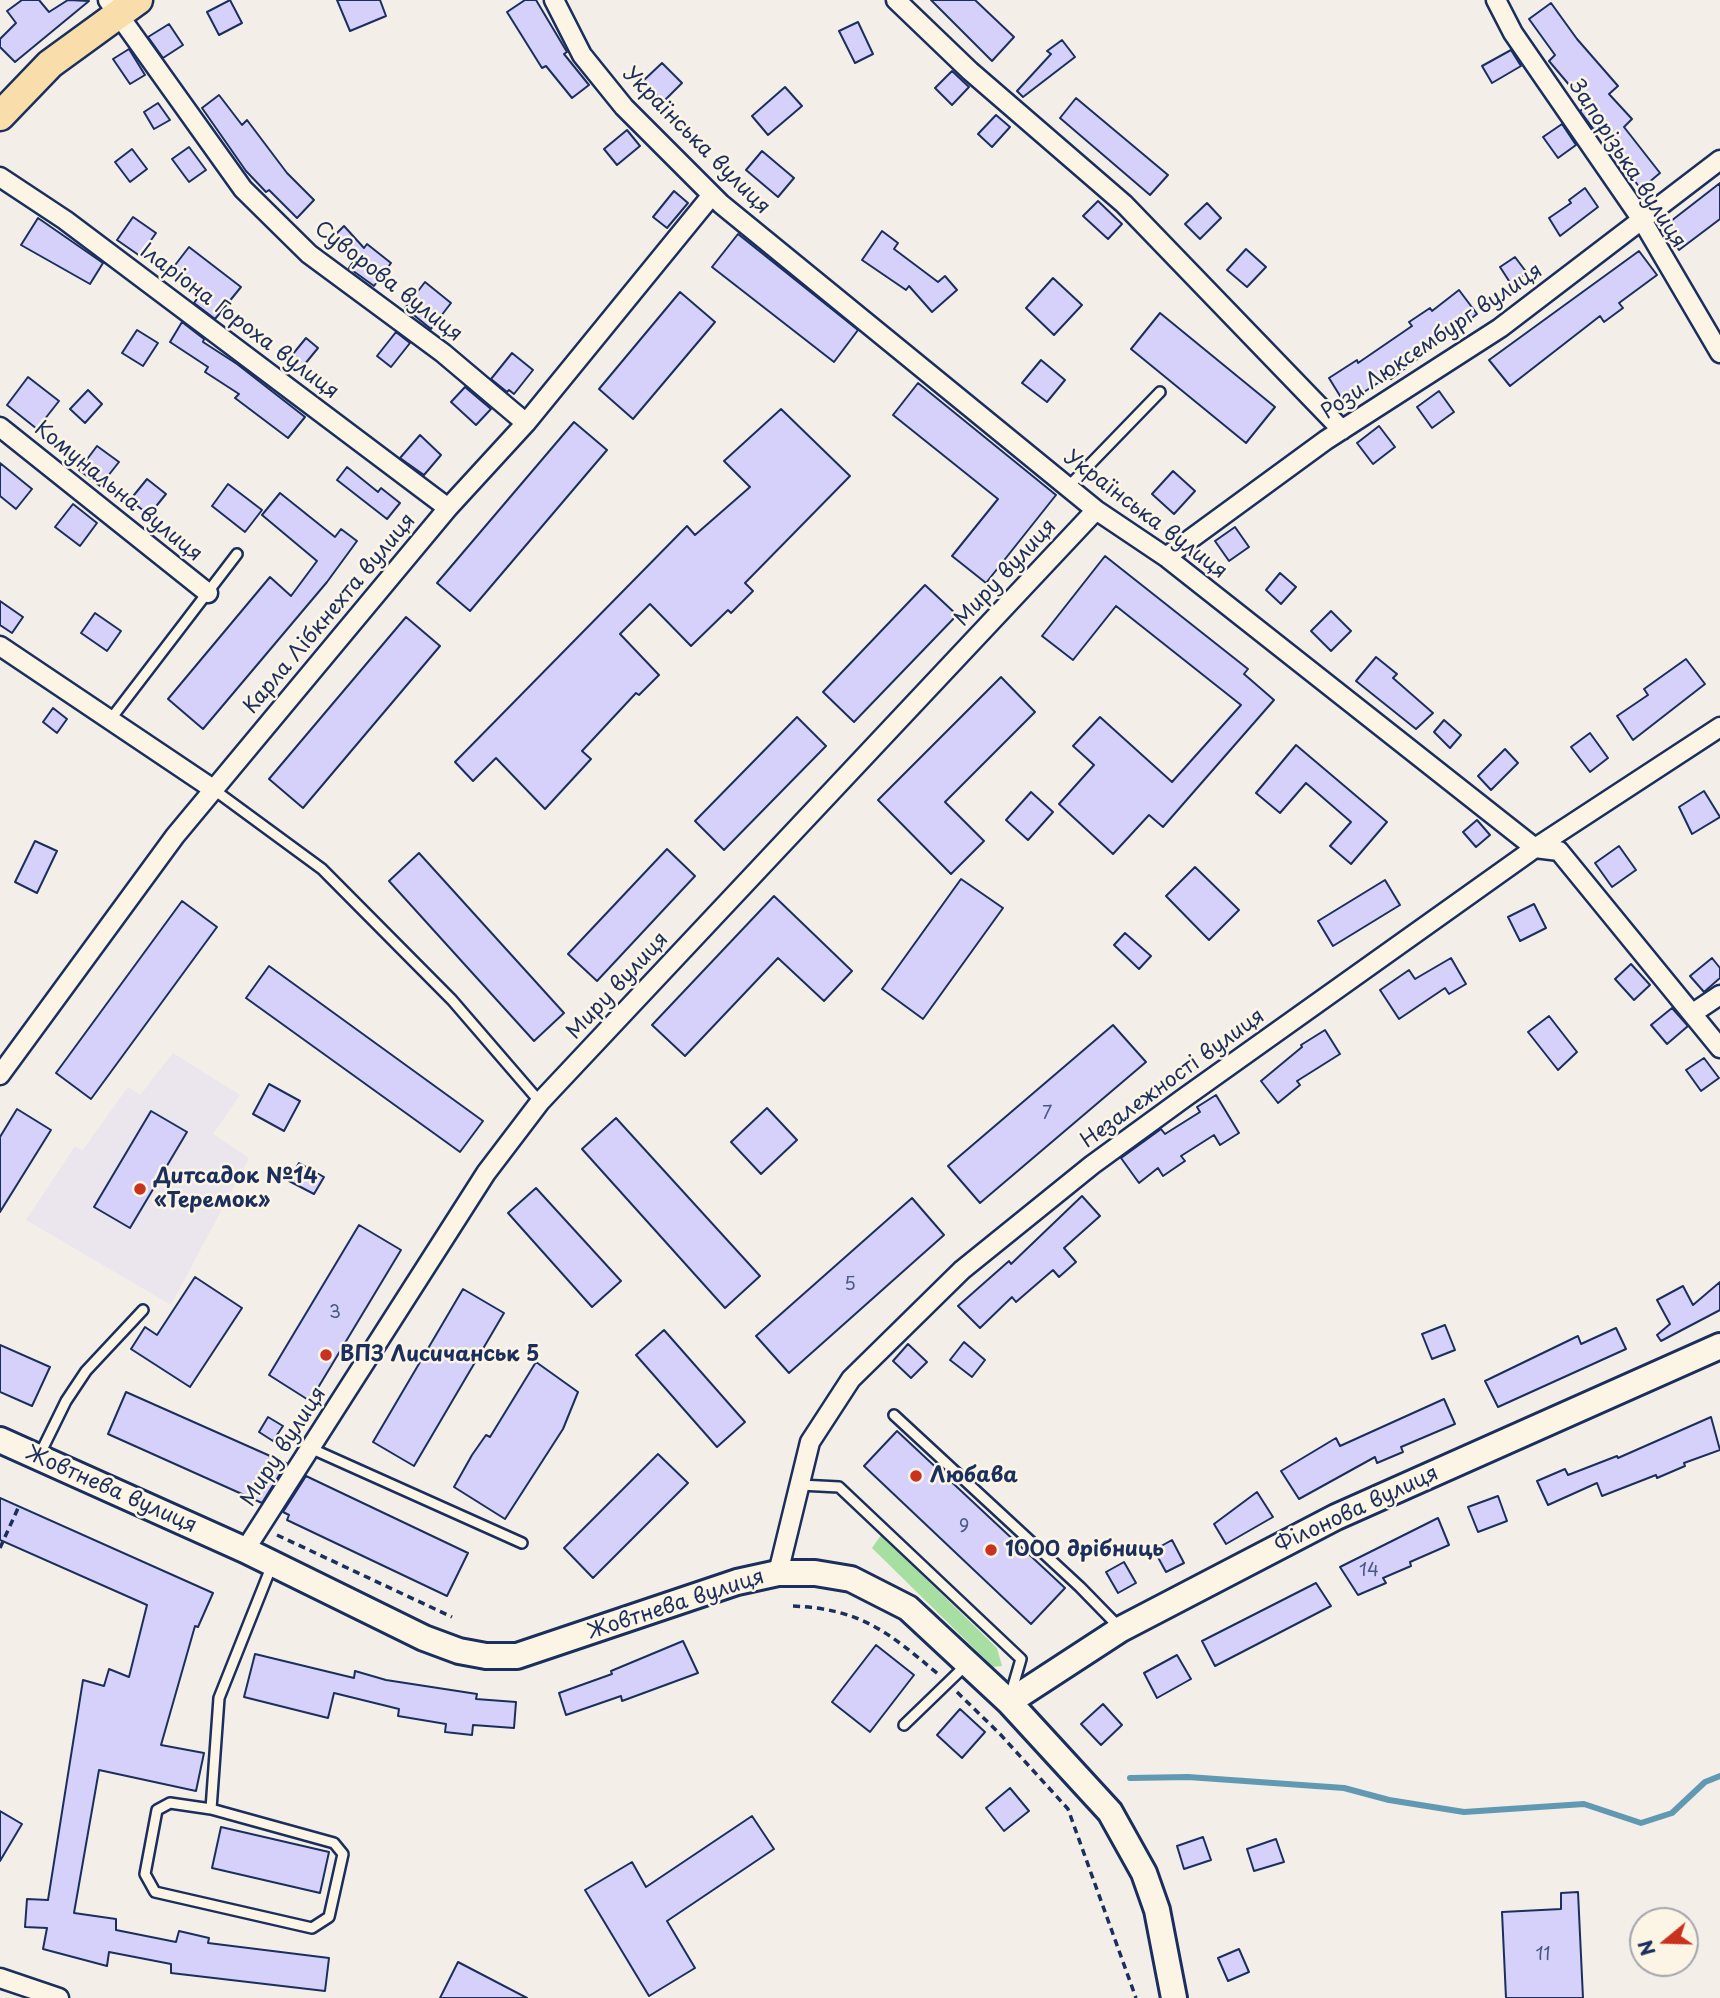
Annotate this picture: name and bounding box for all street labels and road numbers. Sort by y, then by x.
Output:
street label: Українська вулиця [617,62,775,220]
street label: Запорізька вулиця [1563,75,1691,253]
street label: Суворова вулиця [309,216,467,348]
street label: Іларіона Гороха вулиця [135,239,343,405]
street label: Рози Люксембург вулиця [1317,258,1547,426]
street label: Комунальна вулиця [29,417,207,567]
street label: Українська вулиця [1058,445,1232,585]
street label: Карла Лібкнехта вулиця [239,509,421,719]
street label: Миру вулиця [950,514,1062,632]
street label: Миру вулиця [562,927,674,1045]
street label: Незалежності вулиця [1076,1004,1270,1154]
street label: Миру вулиця [236,1383,332,1511]
street label: Жовтнева вулиця [22,1441,200,1539]
street label: Філонова вулиця [1271,1461,1443,1559]
street label: Жовтнева вулиця [584,1564,768,1646]

